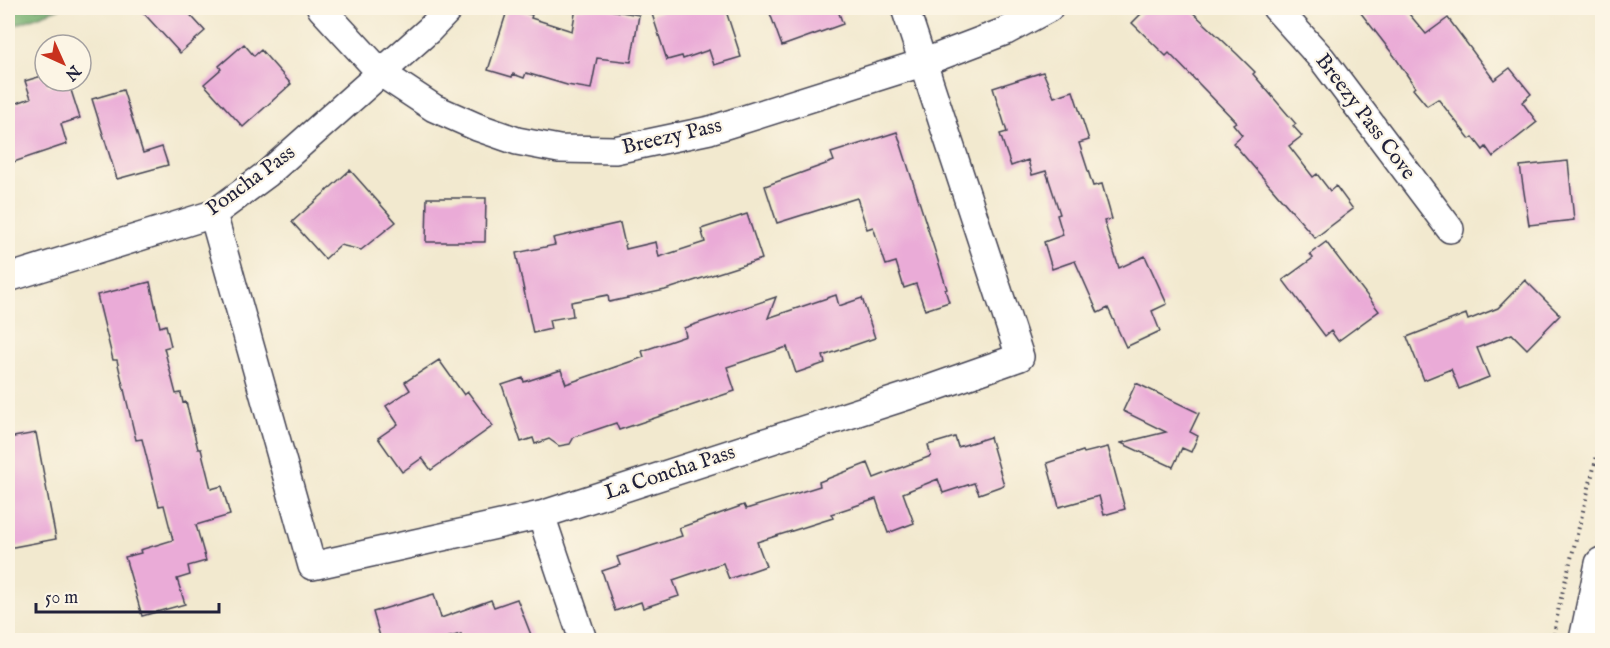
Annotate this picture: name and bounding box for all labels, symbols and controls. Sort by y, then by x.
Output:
north arrow [33,33,93,93]
street label: Breezy Pass Cove [1309,49,1421,186]
text: N [60,60,85,84]
street label: Breezy Pass [620,112,724,162]
street label: Poncha Pass [201,140,301,222]
street label: La Concha Pass [601,439,739,507]
scale bar [36,576,219,614]
text: 50 m [45,587,78,610]

